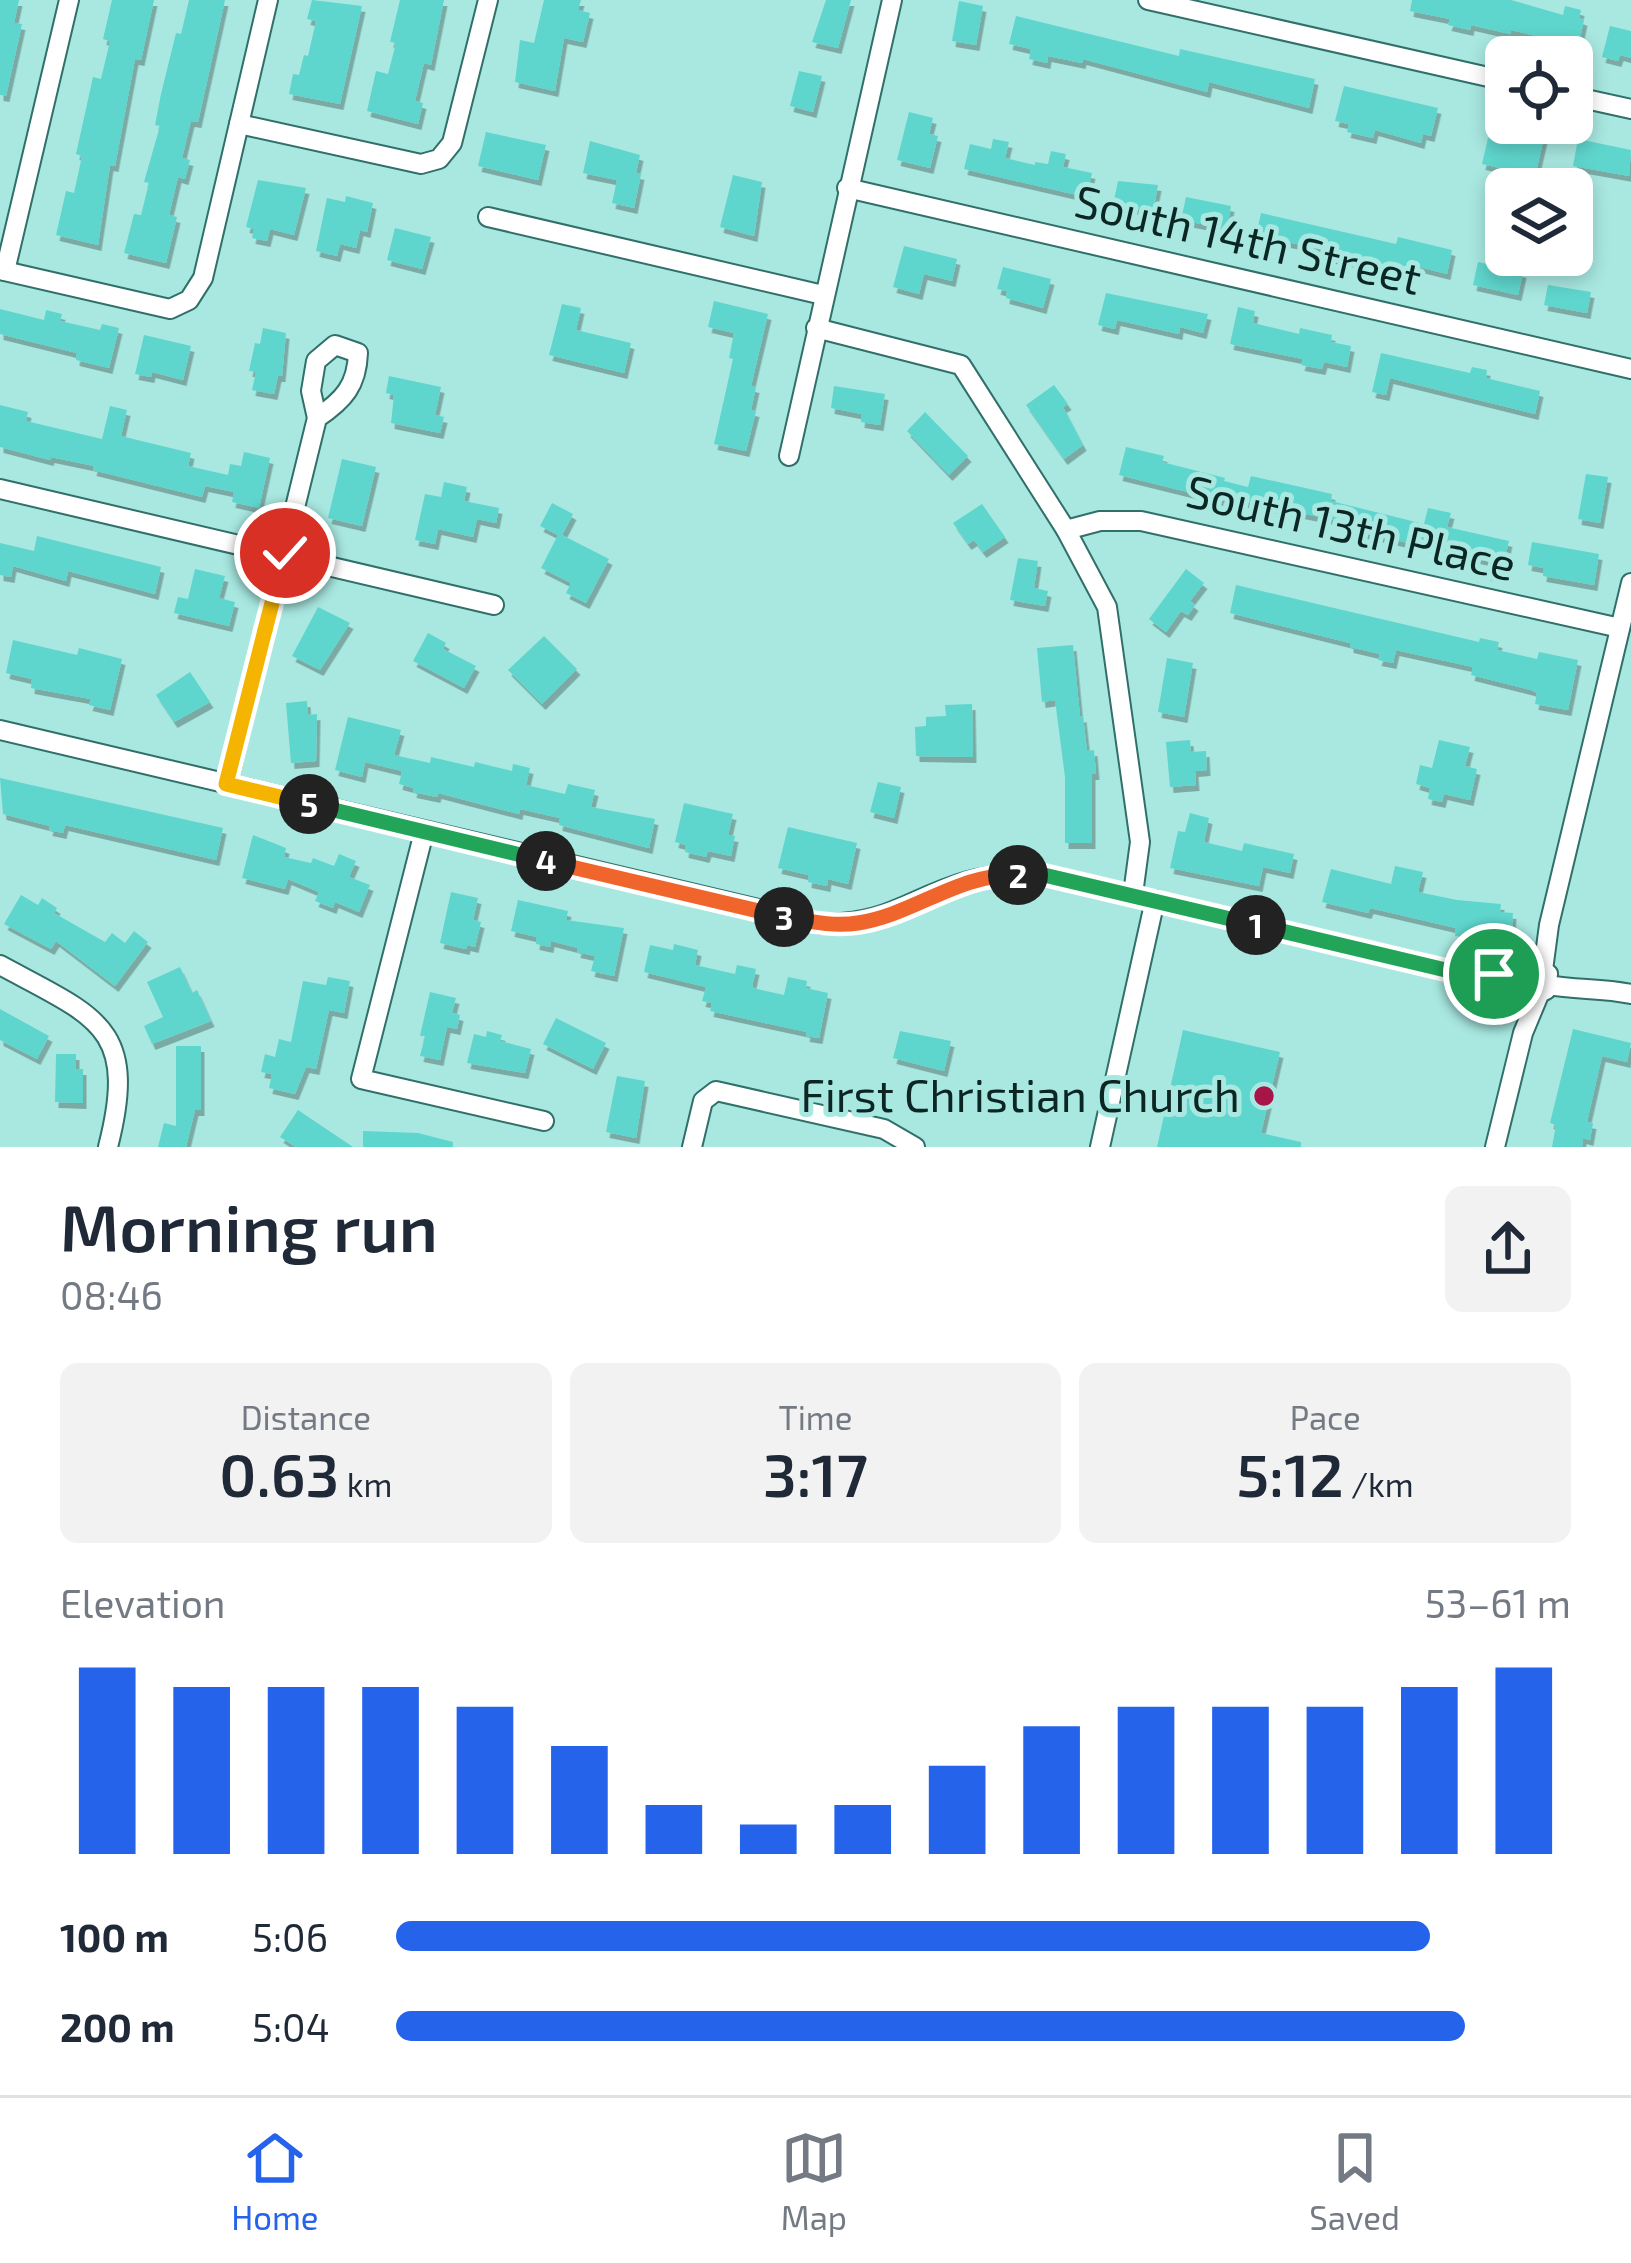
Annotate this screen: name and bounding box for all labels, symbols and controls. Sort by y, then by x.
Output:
map controls [1485,36,1593,276]
button: locate [1485,36,1593,144]
button: layers [1485,168,1593,276]
street label: South 14th Street [1070,172,1427,304]
street label: South 13th Place [1181,462,1521,590]
pin [234,502,336,604]
icon: check [252,520,318,586]
pin: 5 [279,774,339,834]
text: 5 [300,784,318,824]
pin: 4 [516,831,576,891]
text: 4 [535,841,557,881]
pin: 2 [988,845,1048,905]
text: 2 [1008,855,1028,895]
pin: 3 [754,887,814,947]
pin: 1 [1226,895,1286,955]
text: 3 [775,897,793,937]
text: 1 [1249,905,1263,945]
pin [1443,923,1545,1025]
icon: arrive [1461,941,1527,1007]
place label: First Christian Church [800,1067,1240,1121]
marker: First Christian Church [1251,1083,1277,1109]
text: Morning run [60,1186,438,1265]
button: share [1445,1186,1571,1312]
text: 08:46 [60,1271,163,1318]
text: Distance [241,1397,371,1437]
text: Time [778,1397,852,1437]
text: Pace [1290,1397,1361,1437]
text: 0.63 [219,1437,339,1509]
text: 3:17 [763,1437,868,1509]
text: 5:12 [1237,1437,1344,1509]
text: km [339,1464,392,1504]
text: /km [1344,1464,1414,1504]
text: Elevation [60,1579,225,1626]
text: 53–61 m [1425,1579,1571,1626]
text: 100 m [60,1913,169,1960]
text: 5:06 [252,1913,328,1960]
text: 200 m [60,2003,175,2050]
text: 5:04 [252,2003,330,2050]
tab: Home [231,2125,319,2237]
tab: Map [781,2125,847,2237]
tab: Saved [1309,2125,1400,2237]

